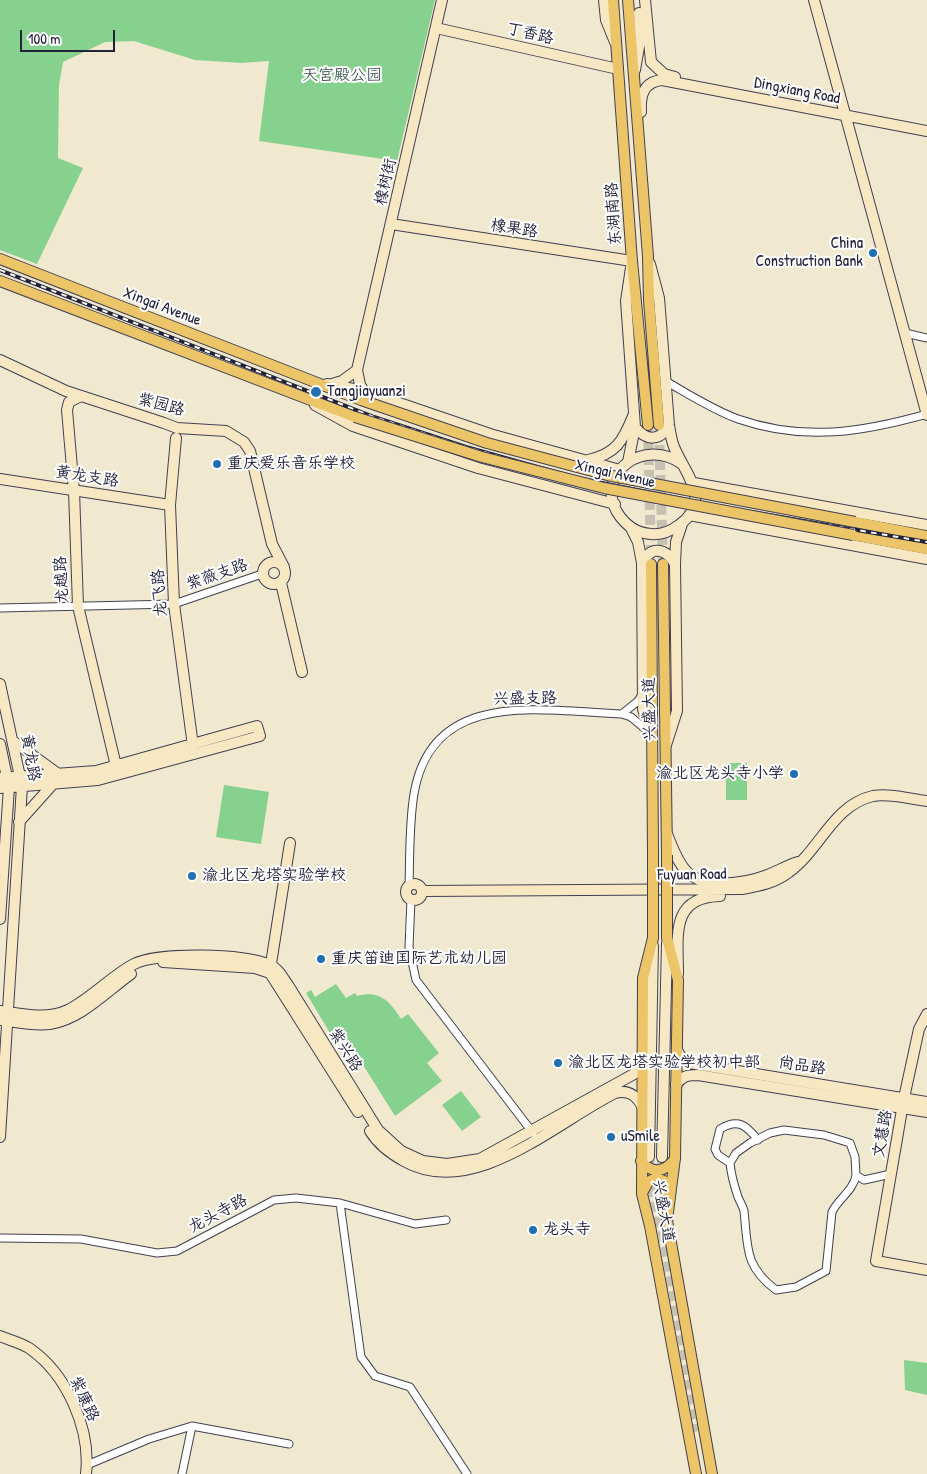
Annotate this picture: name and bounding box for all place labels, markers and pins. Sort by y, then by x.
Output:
place label: China Construction Bank [755,234,863,272]
marker: China Construction Bank [867,247,879,259]
place label: Tangjiayuanzi [327,382,406,402]
marker: Tangjiayuanzi [309,385,323,399]
place label: 重庆爱乐音乐学校 [227,454,355,474]
marker: 重庆爱乐音乐学校 [211,458,223,470]
place label: 渝北区龙头寺小学 [656,764,784,784]
marker: 渝北区龙头寺小学 [788,768,800,780]
place label: 渝北区龙塔实验学校 [202,866,346,886]
marker: 渝北区龙塔实验学校 [186,870,198,882]
place label: 重庆笛迪国际艺术幼儿园 [331,949,507,969]
marker: 重庆笛迪国际艺术幼儿园 [315,953,327,965]
place label: 渝北区龙塔实验学校初中部 [568,1053,760,1073]
marker: 渝北区龙塔实验学校初中部 [552,1057,564,1069]
place label: uSmile [621,1127,660,1147]
marker: uSmile [605,1131,617,1143]
place label: 龙头寺 [543,1220,591,1240]
marker: 龙头寺 [527,1224,539,1236]

